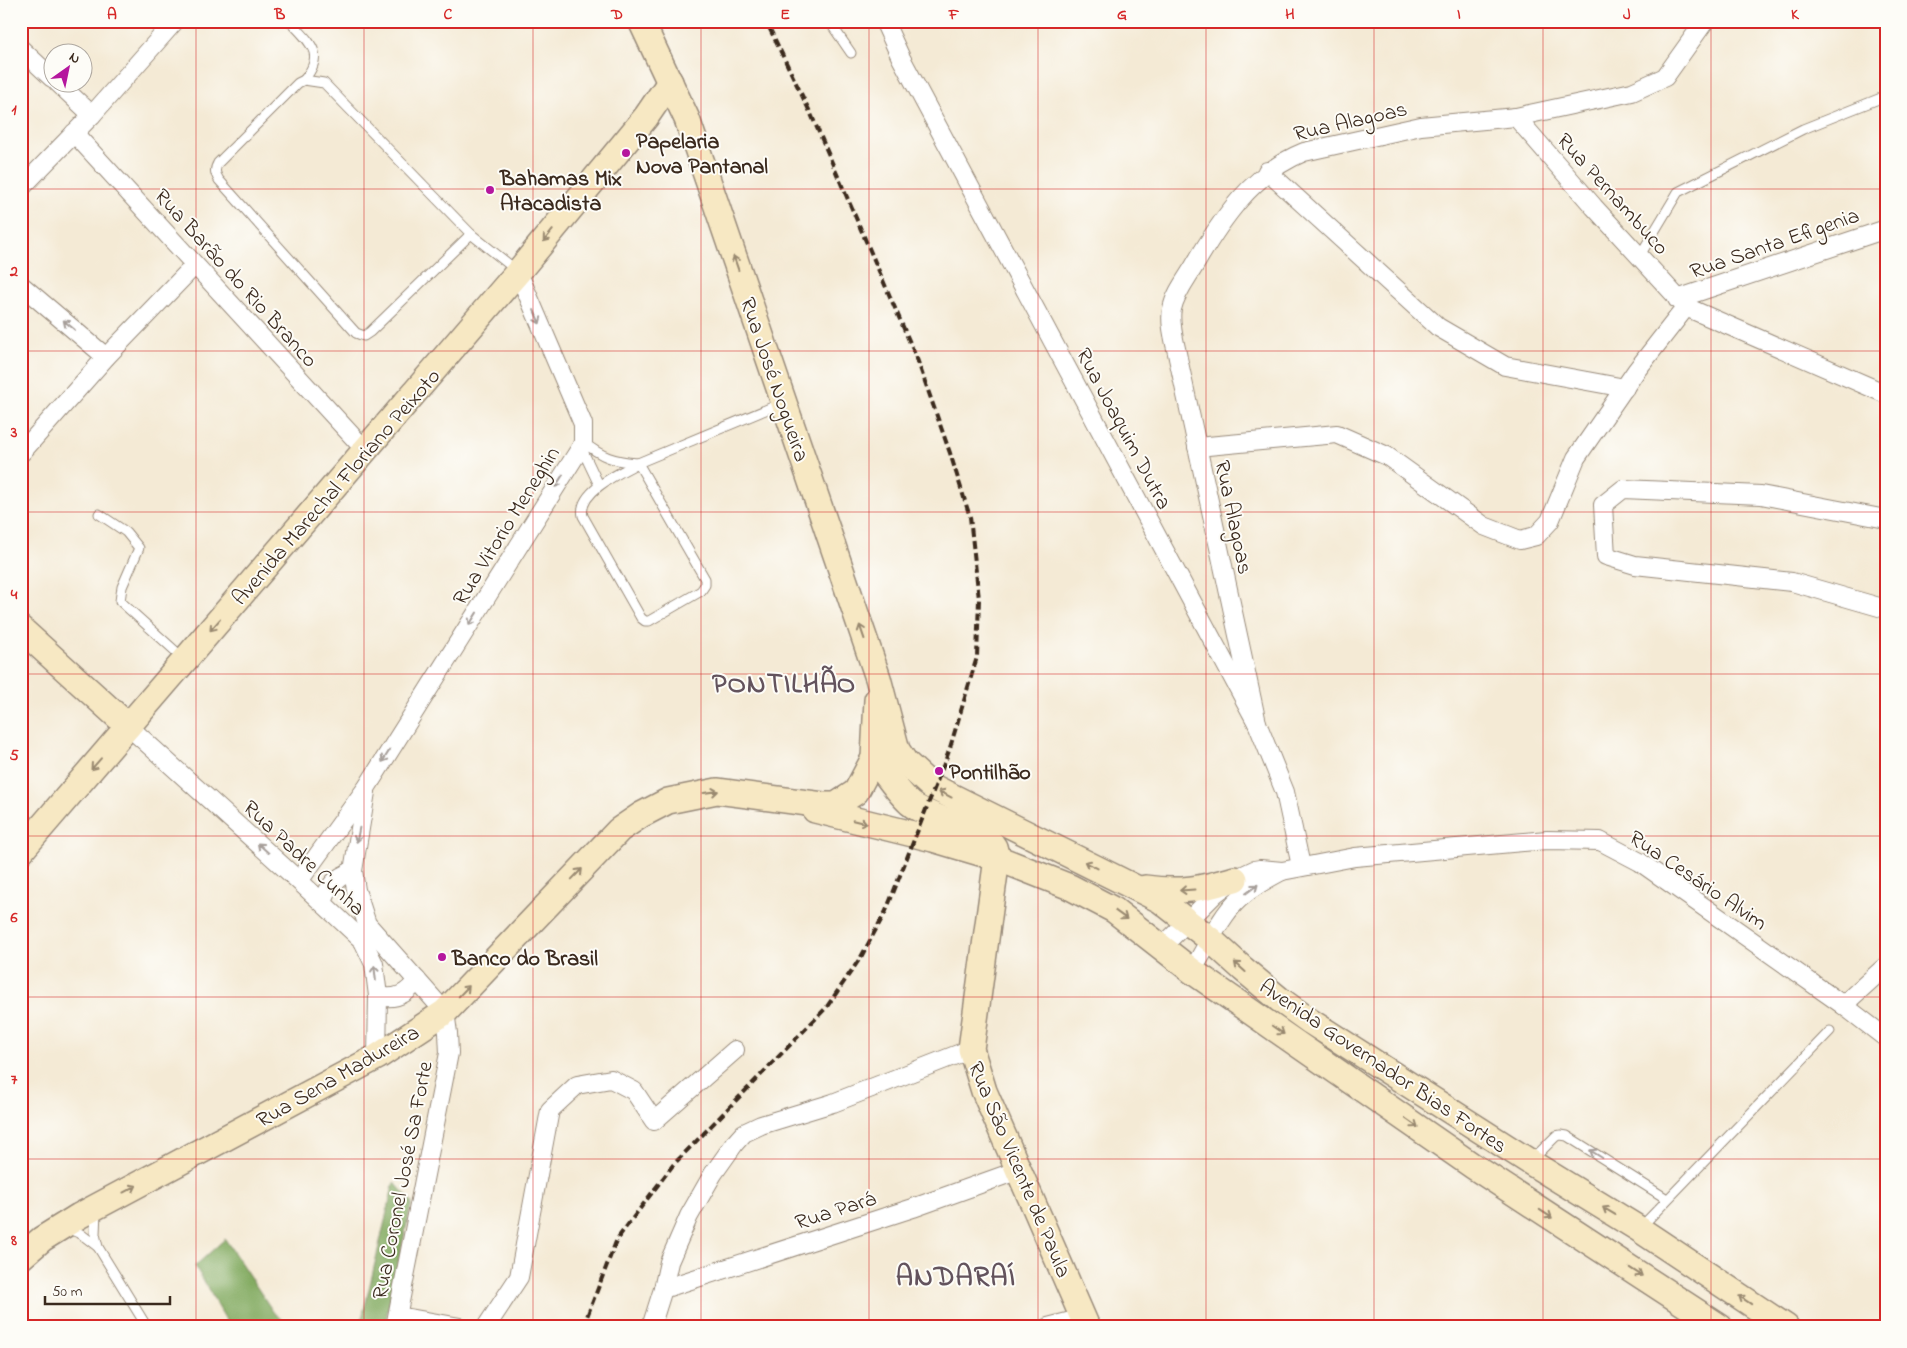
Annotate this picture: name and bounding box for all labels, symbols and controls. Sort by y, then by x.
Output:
text: A [107,3,117,27]
text: B [274,3,286,27]
text: C [444,3,453,27]
text: D [610,3,623,27]
text: E [780,3,790,27]
text: F [948,3,960,27]
text: G [1117,3,1127,27]
text: H [1285,3,1295,27]
text: I [1457,3,1461,27]
text: J [1623,3,1631,27]
text: K [1791,3,1800,27]
north arrow [42,42,92,92]
text: N [65,47,84,70]
street label: Rua Alagoas [1291,94,1411,152]
text: 1 [11,98,17,122]
place label: Papelaria Nova Pantanal [636,127,768,184]
street label: Rua Pernambuco [1548,127,1676,263]
marker: Papelaria Nova Pantanal [620,147,632,159]
place label: Bahamas Mix Atacadista [499,164,622,221]
street label: Rua Barão do Rio Branco [145,182,324,376]
marker: Bahamas Mix Atacadista [484,184,496,196]
street label: Rua Santa Efigenia [1686,201,1864,290]
one-way arrow [543,229,554,242]
one-way arrow [731,255,740,271]
text: 2 [9,260,18,284]
street label: Rua José Nogueira [729,293,816,467]
one-way arrow [533,309,543,324]
one-way arrow [62,320,75,331]
street label: Rua Joaquim Dutra [1066,343,1179,516]
street label: Avenida Marechal Floriano Peixoto [225,362,449,614]
text: 3 [10,421,18,445]
street label: Rua Vitorio Meneghin [446,441,570,613]
street label: Rua Alagoas [1203,458,1260,578]
one-way arrow [554,474,565,488]
text: 4 [10,583,18,607]
one-way arrow [468,611,478,625]
one-way arrow [210,619,221,632]
one-way arrow [857,624,866,640]
district label: PONTILHÃO [712,665,856,706]
text: 5 [9,744,19,768]
one-way arrow [381,749,391,763]
one-way arrow [91,757,102,770]
place label: Pontilhão [949,758,1031,790]
marker: Pontilhão [933,765,945,777]
one-way arrow [703,787,719,797]
one-way arrow [938,789,953,798]
street label: Rua Padre Cunha [234,794,372,925]
one-way arrow [851,818,867,827]
street label: Rua Cesário Alvim [1622,823,1773,940]
one-way arrow [353,826,362,842]
one-way arrow [257,842,270,854]
one-way arrow [1084,859,1099,869]
one-way arrow [571,868,583,880]
one-way arrow [1245,883,1258,894]
one-way arrow [1180,885,1196,894]
text: 6 [9,906,18,930]
one-way arrow [1113,910,1127,920]
place label: Banco do Brasil [451,944,598,976]
marker: Banco do Brasil [436,951,448,963]
one-way arrow [1234,961,1247,973]
one-way arrow [370,966,380,982]
street label: Avenida Governador Bias Fortes [1252,972,1513,1163]
one-way arrow [458,985,470,998]
street label: Rua Sena Madureira [251,1018,426,1137]
one-way arrow [1271,1025,1285,1035]
street label: Rua São Vicente de Paula [958,1057,1078,1283]
street label: Rua Coronel José Sa Forte [365,1059,443,1302]
text: 7 [11,1068,18,1092]
one-way arrow [1405,1118,1419,1128]
one-way arrow [1590,1149,1604,1159]
one-way arrow [122,1184,137,1194]
street label: Rua Pará [791,1184,880,1240]
one-way arrow [1603,1205,1617,1215]
one-way arrow [1539,1209,1553,1219]
text: 8 [10,1229,17,1253]
district label: ANDARAÍ [896,1258,1016,1299]
one-way arrow [1628,1267,1642,1277]
scale bar [45,1273,170,1305]
text: 50 m [52,1281,83,1303]
one-way arrow [1738,1295,1752,1305]

